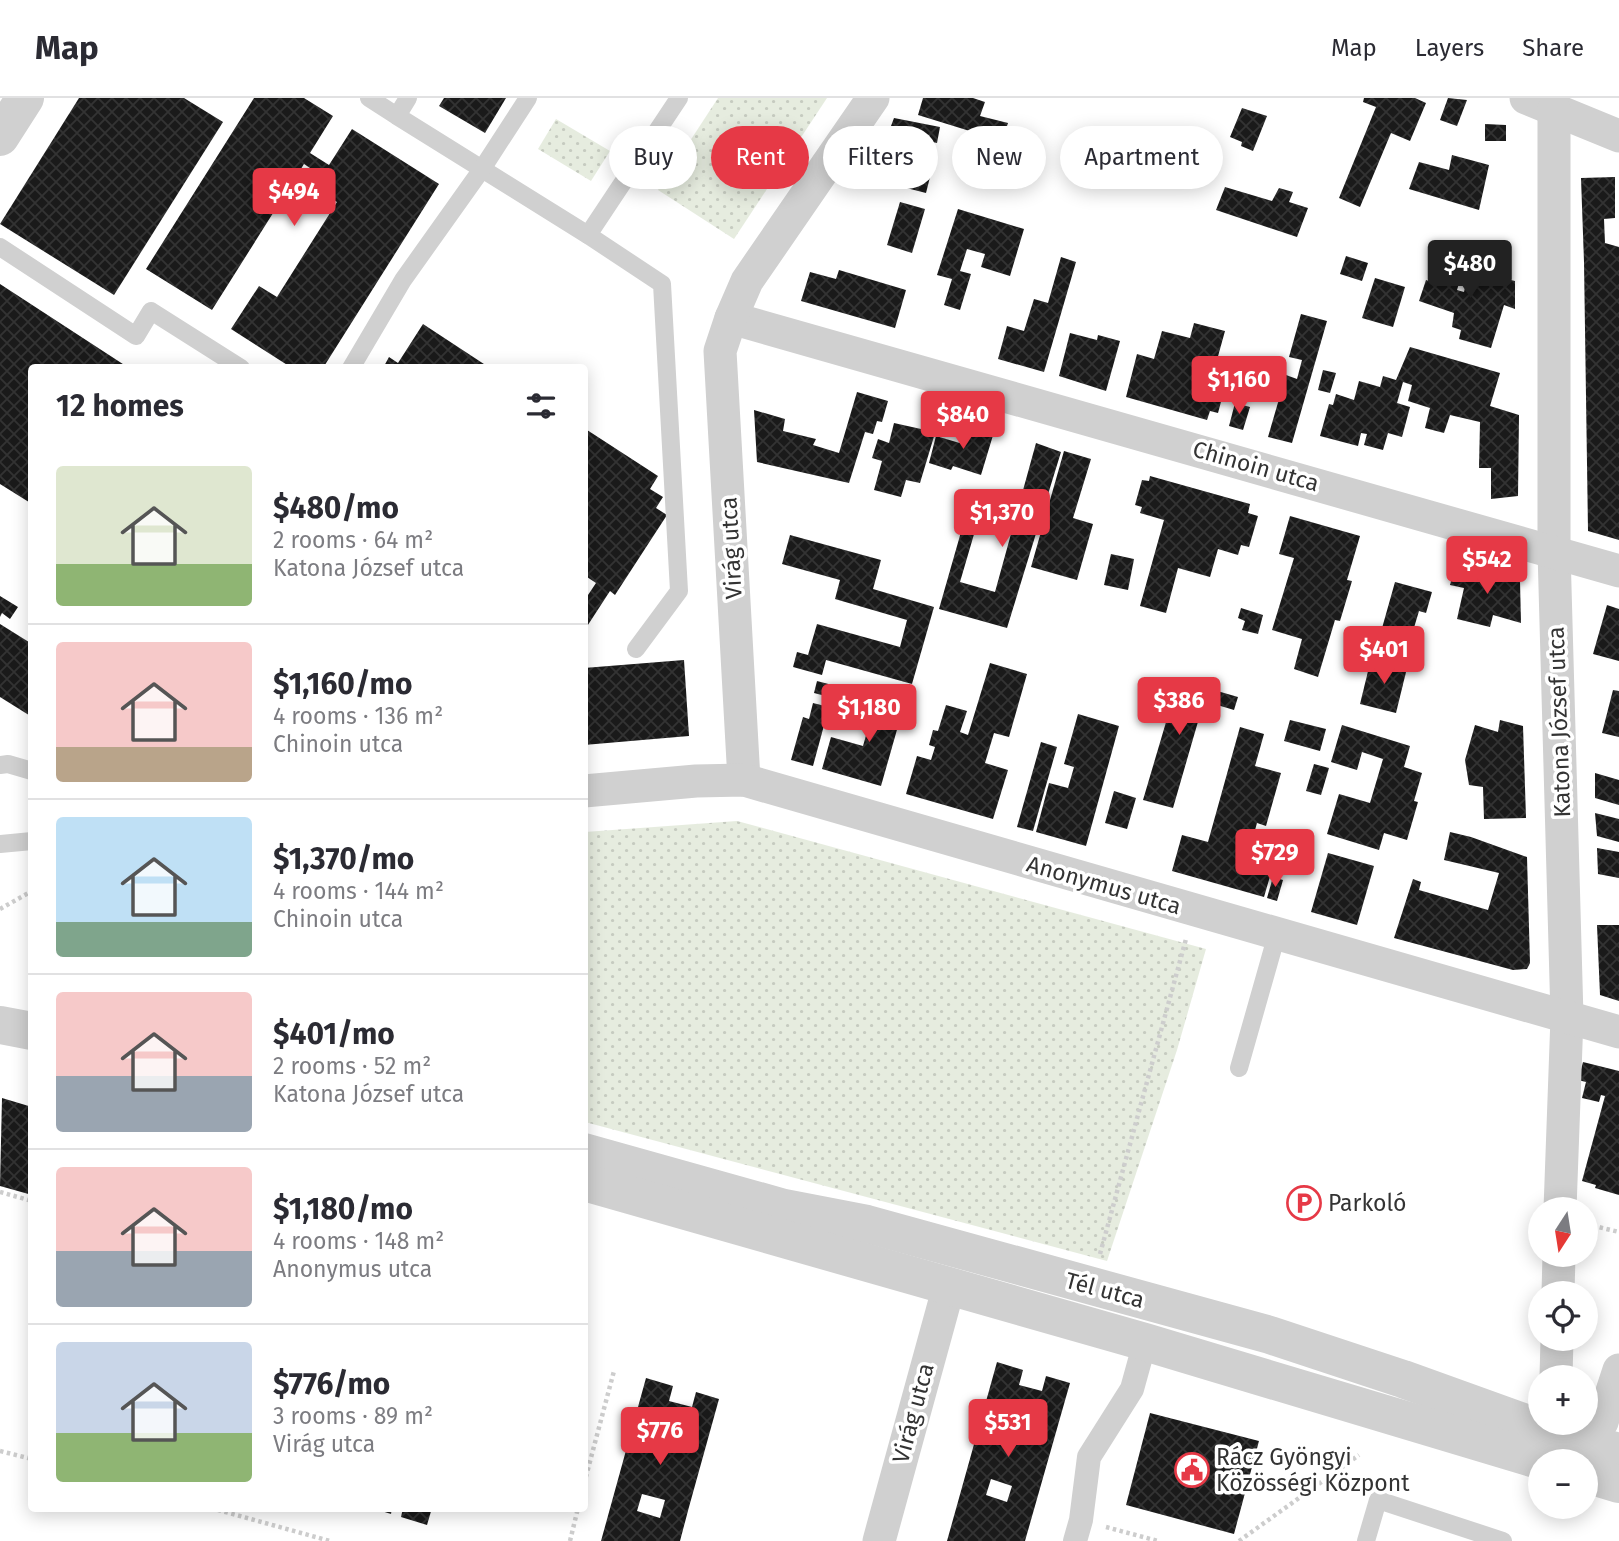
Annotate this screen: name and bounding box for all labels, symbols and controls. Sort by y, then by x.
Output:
text: Map [35,28,99,68]
text: Map [1331,34,1377,62]
text: Layers [1415,34,1484,62]
text: Share [1522,34,1584,62]
chip: Buy [609,126,697,189]
chip: Rent [711,126,809,189]
chip: Filters [823,126,938,189]
chip: New [952,126,1046,189]
chip: Apartment [1060,126,1223,189]
pin: $494 [253,169,335,228]
text: $494 [269,177,319,205]
pin: $480 [1429,240,1511,300]
text: $480 [1444,249,1496,277]
pin: $1,160 [1182,356,1296,416]
text: $1,160 [1208,365,1270,393]
icon: filters [522,387,560,425]
text: 12 homes [56,388,184,424]
pin: $840 [922,392,1004,451]
text: $840 [937,400,989,428]
street label: Chinoin utca [1190,435,1322,497]
text: $480/mo [273,490,399,526]
pin: $1,370 [945,490,1059,549]
icon: home [112,494,196,578]
street label: Virág utca [714,496,748,600]
text: $1,370 [970,498,1034,526]
text: 2 rooms · 64 m² [273,526,433,554]
pin: $542 [1446,536,1528,596]
text: $542 [1462,545,1512,573]
text: Katona József utca [273,554,464,582]
pin: $401 [1343,626,1425,686]
street label: Katona József utca [1542,626,1576,818]
text: $401 [1359,635,1409,663]
text: $1,160/mo [273,666,412,702]
icon: home [112,670,196,754]
pin: $386 [1138,678,1220,737]
pin: $1,180 [812,684,926,744]
text: $386 [1154,686,1204,714]
text: $1,180 [837,693,901,721]
text: 4 rooms · 136 m² [273,702,443,730]
text: Chinoin utca [273,730,403,758]
pin: $729 [1234,830,1316,889]
text: $729 [1251,838,1299,866]
text: $1,370/mo [273,841,414,877]
icon: home [112,845,196,929]
street label: Anonymus utca [1024,850,1184,920]
text: 4 rooms · 144 m² [273,877,444,905]
text: Chinoin utca [273,905,403,933]
text: $401/mo [273,1016,395,1052]
icon: home [112,1020,196,1104]
text: 2 rooms · 52 m² [273,1052,431,1080]
text: Katona József utca [273,1080,464,1108]
parking icon: Parkoló [1285,1184,1323,1222]
place label: Parkoló [1328,1189,1407,1217]
text: $1,180/mo [273,1191,413,1227]
icon: home [112,1195,196,1279]
north arrow [1528,1197,1598,1267]
map controls [1528,1197,1598,1519]
text: 4 rooms · 148 m² [273,1227,444,1255]
text: Anonymus utca [273,1255,432,1283]
street label: Tél utca [1062,1266,1148,1314]
button: locate [1528,1281,1598,1351]
street label: Virág utca [886,1360,940,1466]
button: + [1528,1365,1598,1435]
text: $776/mo [273,1366,390,1402]
icon: home [112,1370,196,1454]
pin: $531 [967,1400,1049,1459]
text: 3 rooms · 89 m² [273,1402,433,1430]
pin: $776 [619,1408,701,1467]
text: $531 [985,1408,1031,1436]
text: $776 [637,1416,683,1444]
text: Virág utca [273,1430,375,1458]
place label: Rácz Gyöngyi Közösségi Központ [1216,1443,1410,1497]
button: − [1528,1449,1598,1519]
public building icon: Rácz Gyöngyi Közösségi Központ [1173,1451,1211,1489]

